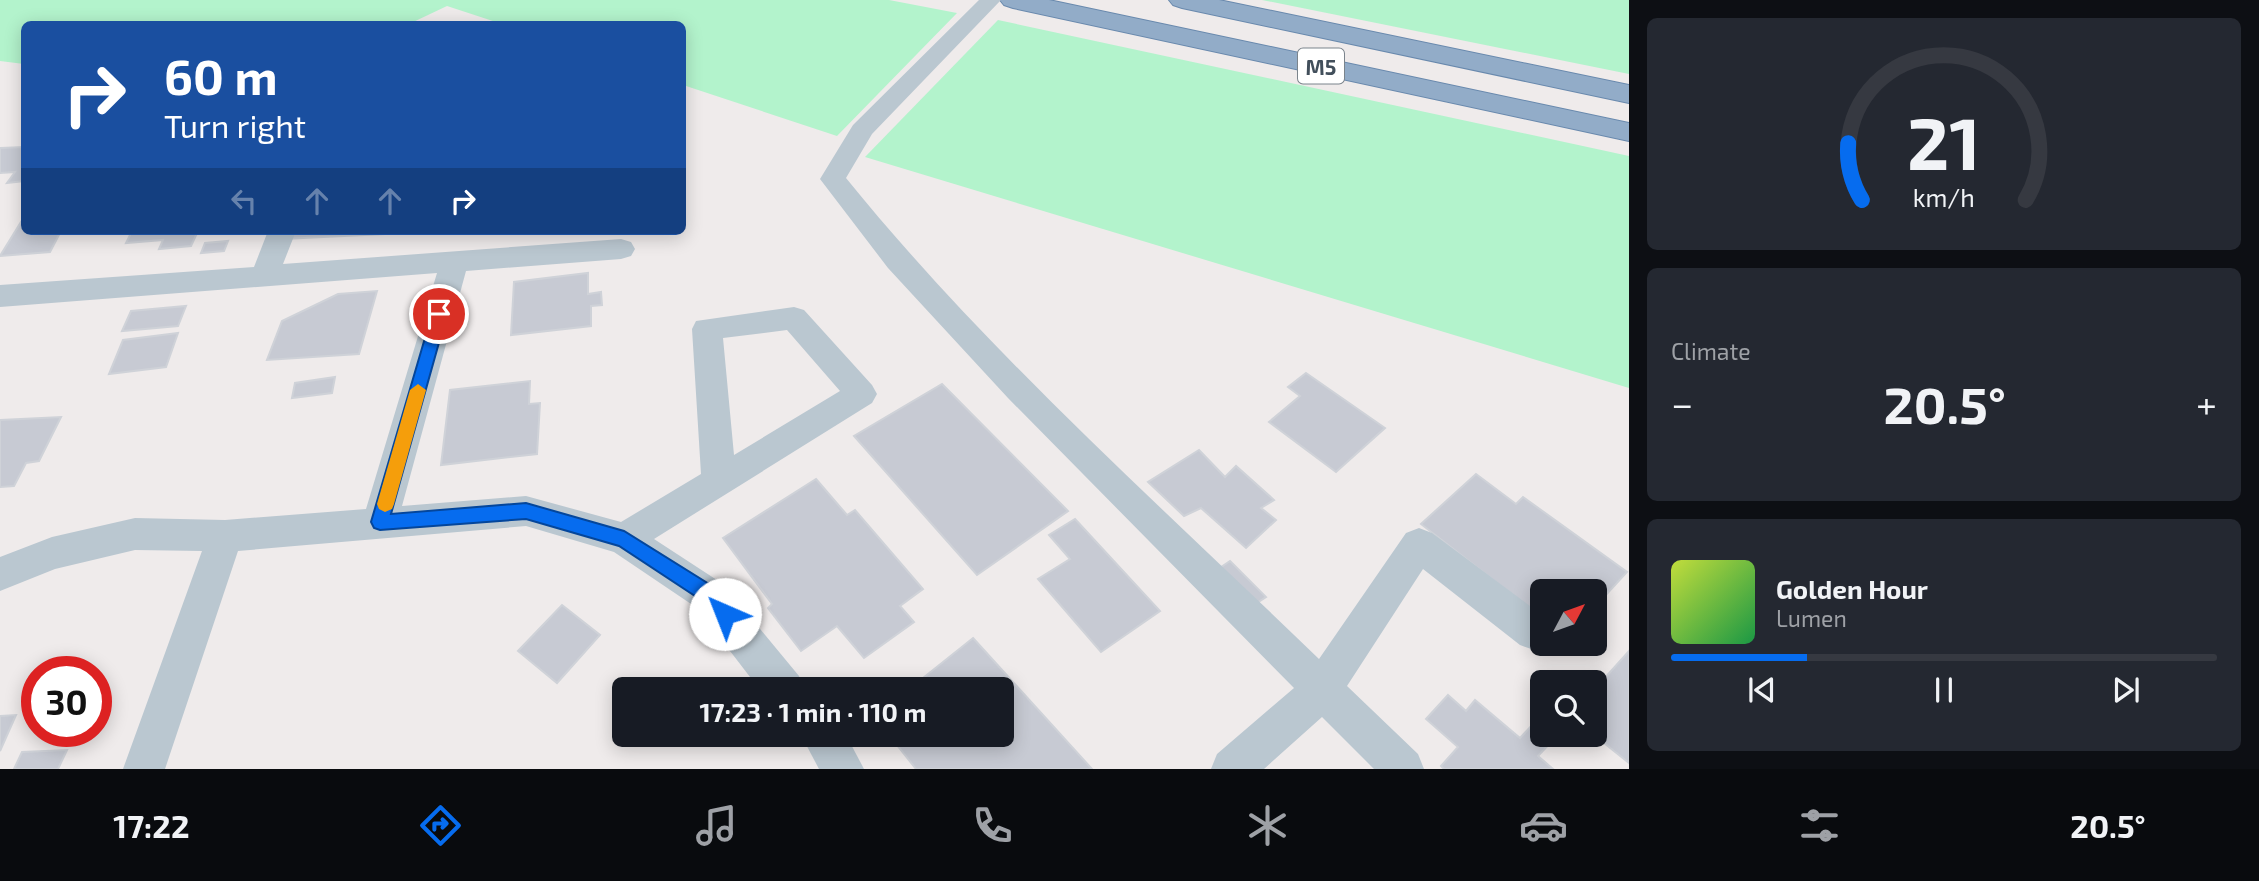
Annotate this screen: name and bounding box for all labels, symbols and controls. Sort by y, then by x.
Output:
text: 60 m [164,46,278,105]
road number: M5 [1298,48,1344,84]
icon: right [49,49,140,140]
text: 21 [1907,98,1981,186]
text: Turn right [164,106,306,144]
icon: left [225,182,263,220]
icon: ahead [298,182,336,220]
icon: ahead [371,182,409,220]
icon: right [444,182,482,220]
text: km/h [1913,182,1975,212]
pin [409,284,469,344]
icon: arrive [420,295,458,333]
text: Climate [1671,337,1751,365]
text: 20.5° [1883,372,2006,434]
text: − [1671,380,1693,426]
text: + [2196,380,2217,426]
text: Golden Hour [1776,573,1928,604]
position arrow [688,577,762,651]
north arrow [1530,579,1606,656]
map controls [1530,579,1607,747]
text: Lumen [1776,604,1847,632]
speed limit sign: 30 [21,656,112,747]
button: search [1530,670,1607,747]
icon: previous [1743,671,1781,709]
icon: pause [1925,671,1963,709]
icon: next [2107,671,2145,709]
text: 17:23 · 1 min · 110 m [700,696,926,727]
icon: directions [416,801,465,850]
icon: music [692,801,741,850]
icon: phone [968,801,1017,850]
icon: climate [1243,801,1292,850]
icon: car [1519,801,1568,850]
icon: filters [1795,801,1844,850]
text: 17:22 [113,806,189,844]
text: 20.5° [2070,806,2146,844]

